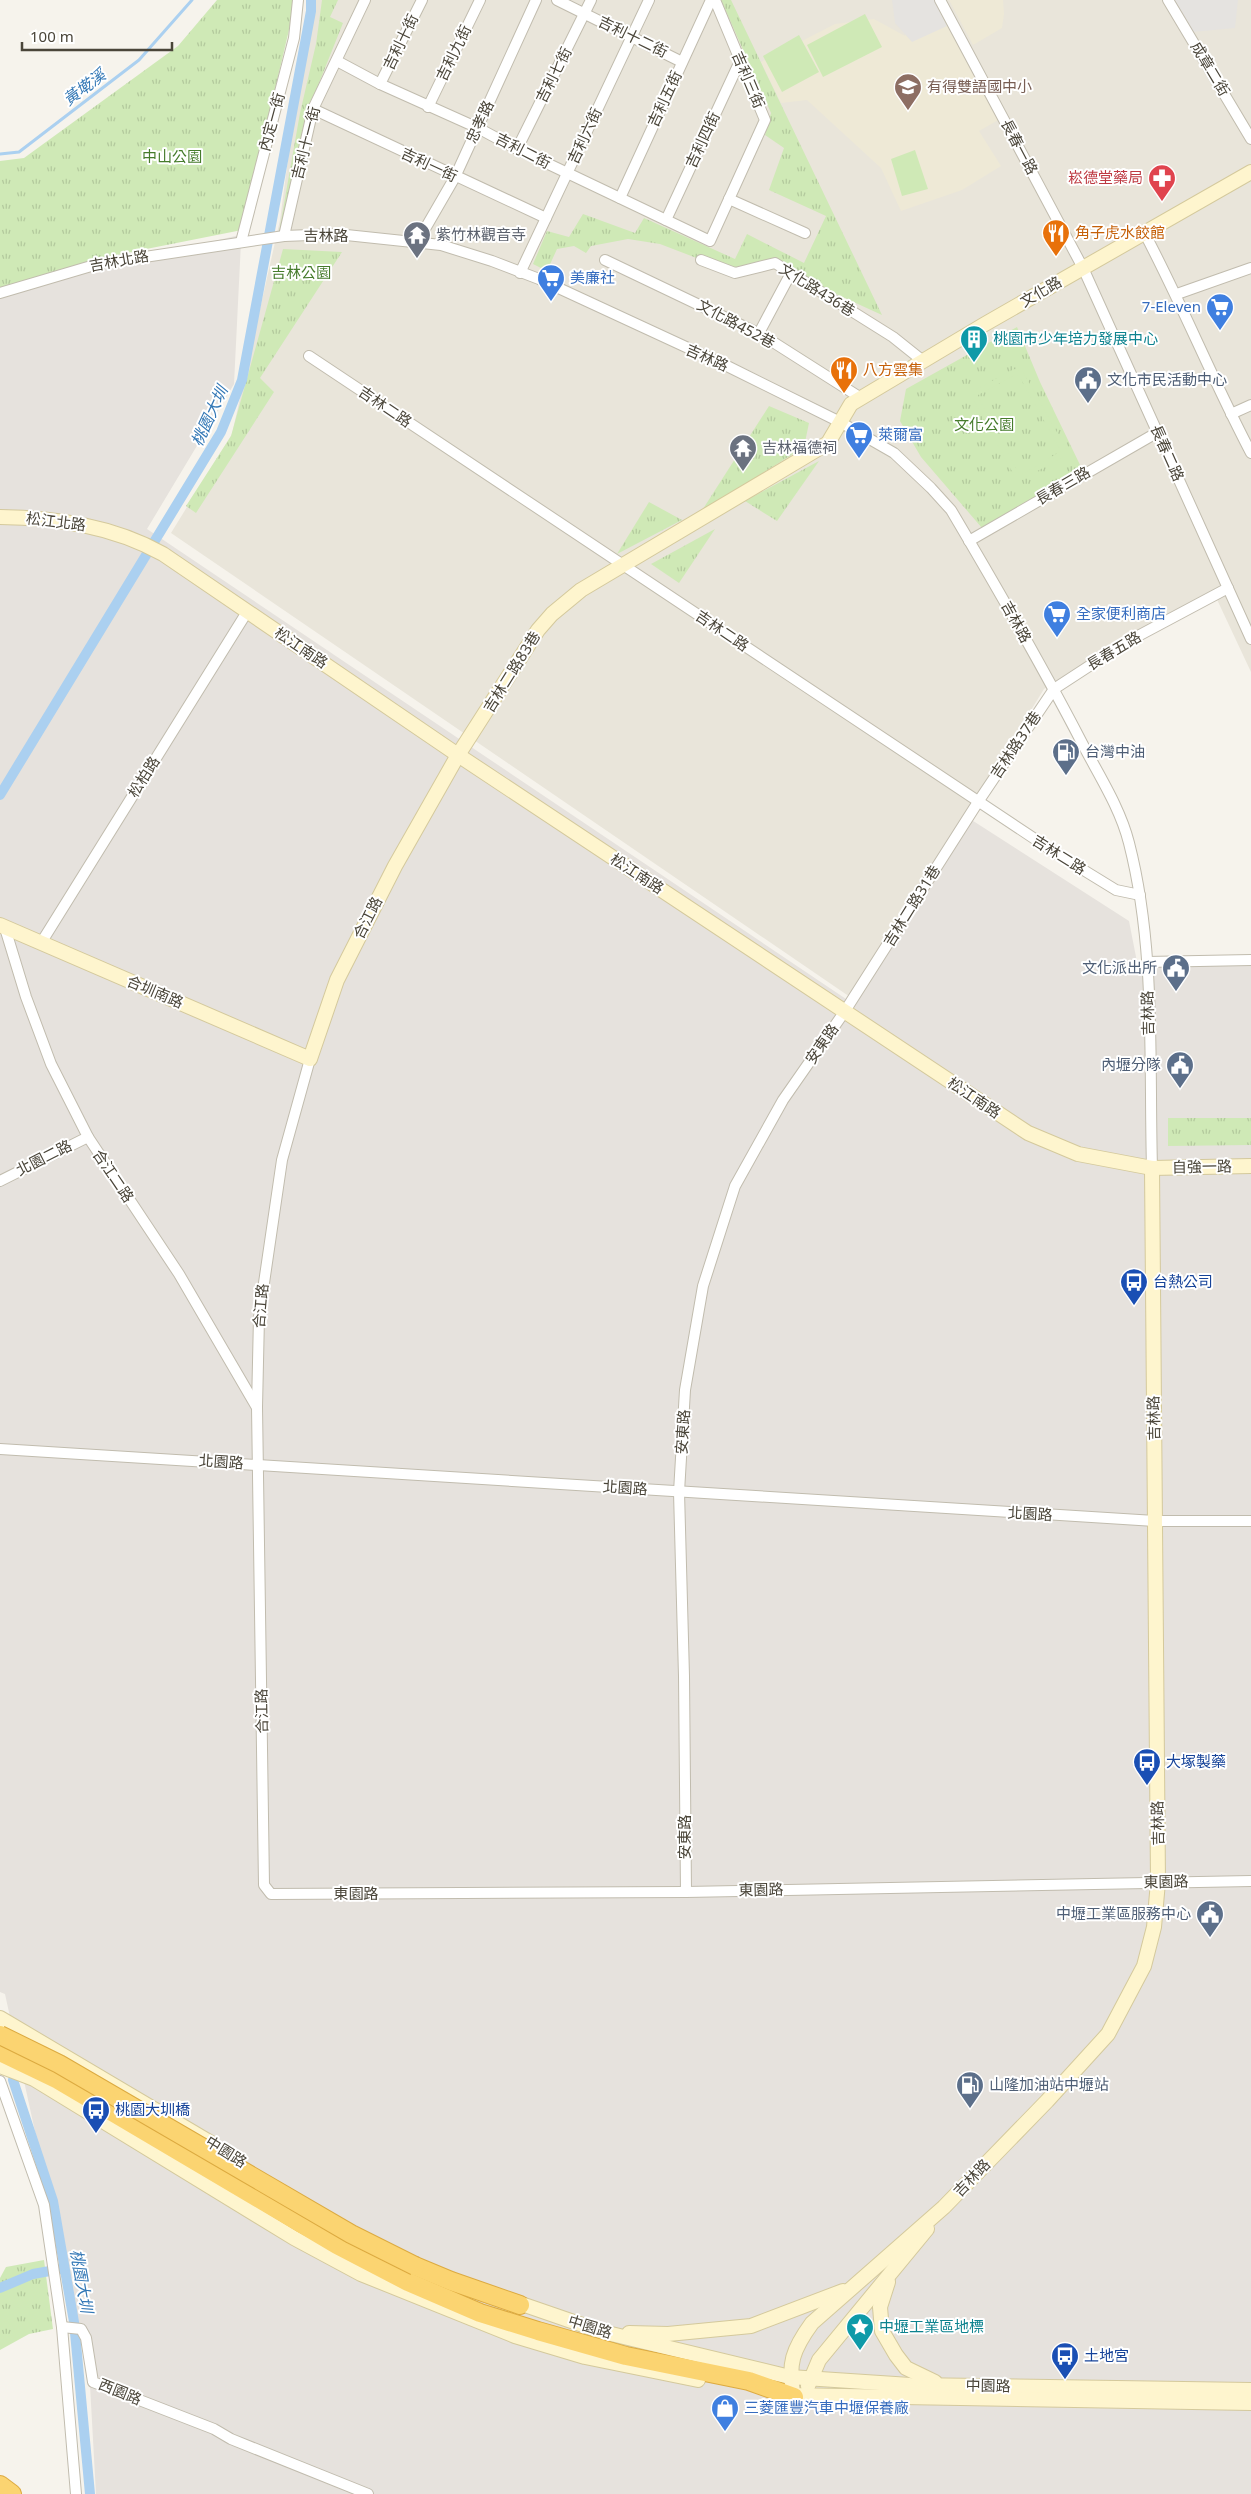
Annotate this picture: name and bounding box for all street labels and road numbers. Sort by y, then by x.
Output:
street label: 吉利十街 [378,10,422,73]
street label: 吉利十二街 [595,11,672,62]
street label: 吉利九街 [431,21,475,84]
street label: 成章二街 [1187,38,1235,99]
street label: 吉利七街 [531,43,576,106]
street label: 吉利三街 [728,48,770,111]
street label: 吉利五街 [642,67,686,130]
street label: 內定一街 [254,90,288,153]
street label: 忠孝路 [461,97,498,146]
street label: 吉利十一街 [286,104,324,182]
street label: 吉利六街 [562,104,606,167]
street label: 吉利四街 [680,108,724,171]
street label: 長春一路 [997,115,1043,178]
street label: 吉利二街 [492,128,555,173]
street label: 吉利一街 [398,142,461,186]
street label: 吉林路 [303,225,349,245]
street label: 吉林北路 [88,245,150,275]
street label: 文化路436巷 [776,258,859,320]
street label: 文化路 [1016,271,1065,311]
street label: 文化路452巷 [694,294,779,352]
street label: 吉林路 [683,339,732,375]
street label: 吉林二路 [355,381,416,431]
street label: 長春二路 [1147,421,1189,484]
street label: 長春三路 [1032,461,1093,509]
street label: 松江北路 [25,507,87,535]
street label: 吉林路 [997,597,1037,646]
street label: 吉林二路 [692,605,753,655]
street label: 松江南路 [271,622,332,672]
street label: 長春五路 [1083,626,1144,674]
street label: 吉林二路83巷 [478,627,544,716]
street label: 吉林路37巷 [985,707,1045,782]
street label: 松柏路 [123,752,164,801]
street label: 吉林二路 [1029,830,1090,879]
street label: 松江南路 [607,848,668,898]
street label: 吉林二路31巷 [878,861,944,950]
street label: 合江路 [348,893,386,942]
street label: 合圳南路 [124,970,187,1012]
street label: 吉林路 [1137,990,1157,1036]
street label: 安東路 [800,1019,842,1068]
street label: 松江南路 [944,1072,1005,1122]
street label: 北園二路 [12,1135,75,1180]
street label: 合江二路 [89,1145,139,1206]
street label: 自強一路 [1172,1155,1232,1177]
street label: 合江路 [248,1283,272,1329]
street label: 吉林路 [1143,1395,1163,1441]
street label: 安東路 [670,1409,694,1455]
street label: 北園路 [198,1449,244,1473]
street label: 北園路 [602,1475,648,1499]
street label: 北園路 [1007,1502,1053,1524]
street label: 合江路 [251,1688,271,1734]
street label: 吉林路 [1147,1800,1167,1846]
street label: 安東路 [674,1814,694,1860]
street label: 東園路 [1143,1871,1189,1891]
street label: 東園路 [738,1879,784,1899]
street label: 東園路 [333,1883,379,1903]
street label: 中園路 [202,2131,251,2172]
street label: 吉林路 [948,2154,994,2200]
street label: 中園路 [566,2310,615,2342]
street label: 西園路 [96,2373,145,2409]
street label: 中園路 [965,2375,1011,2395]

